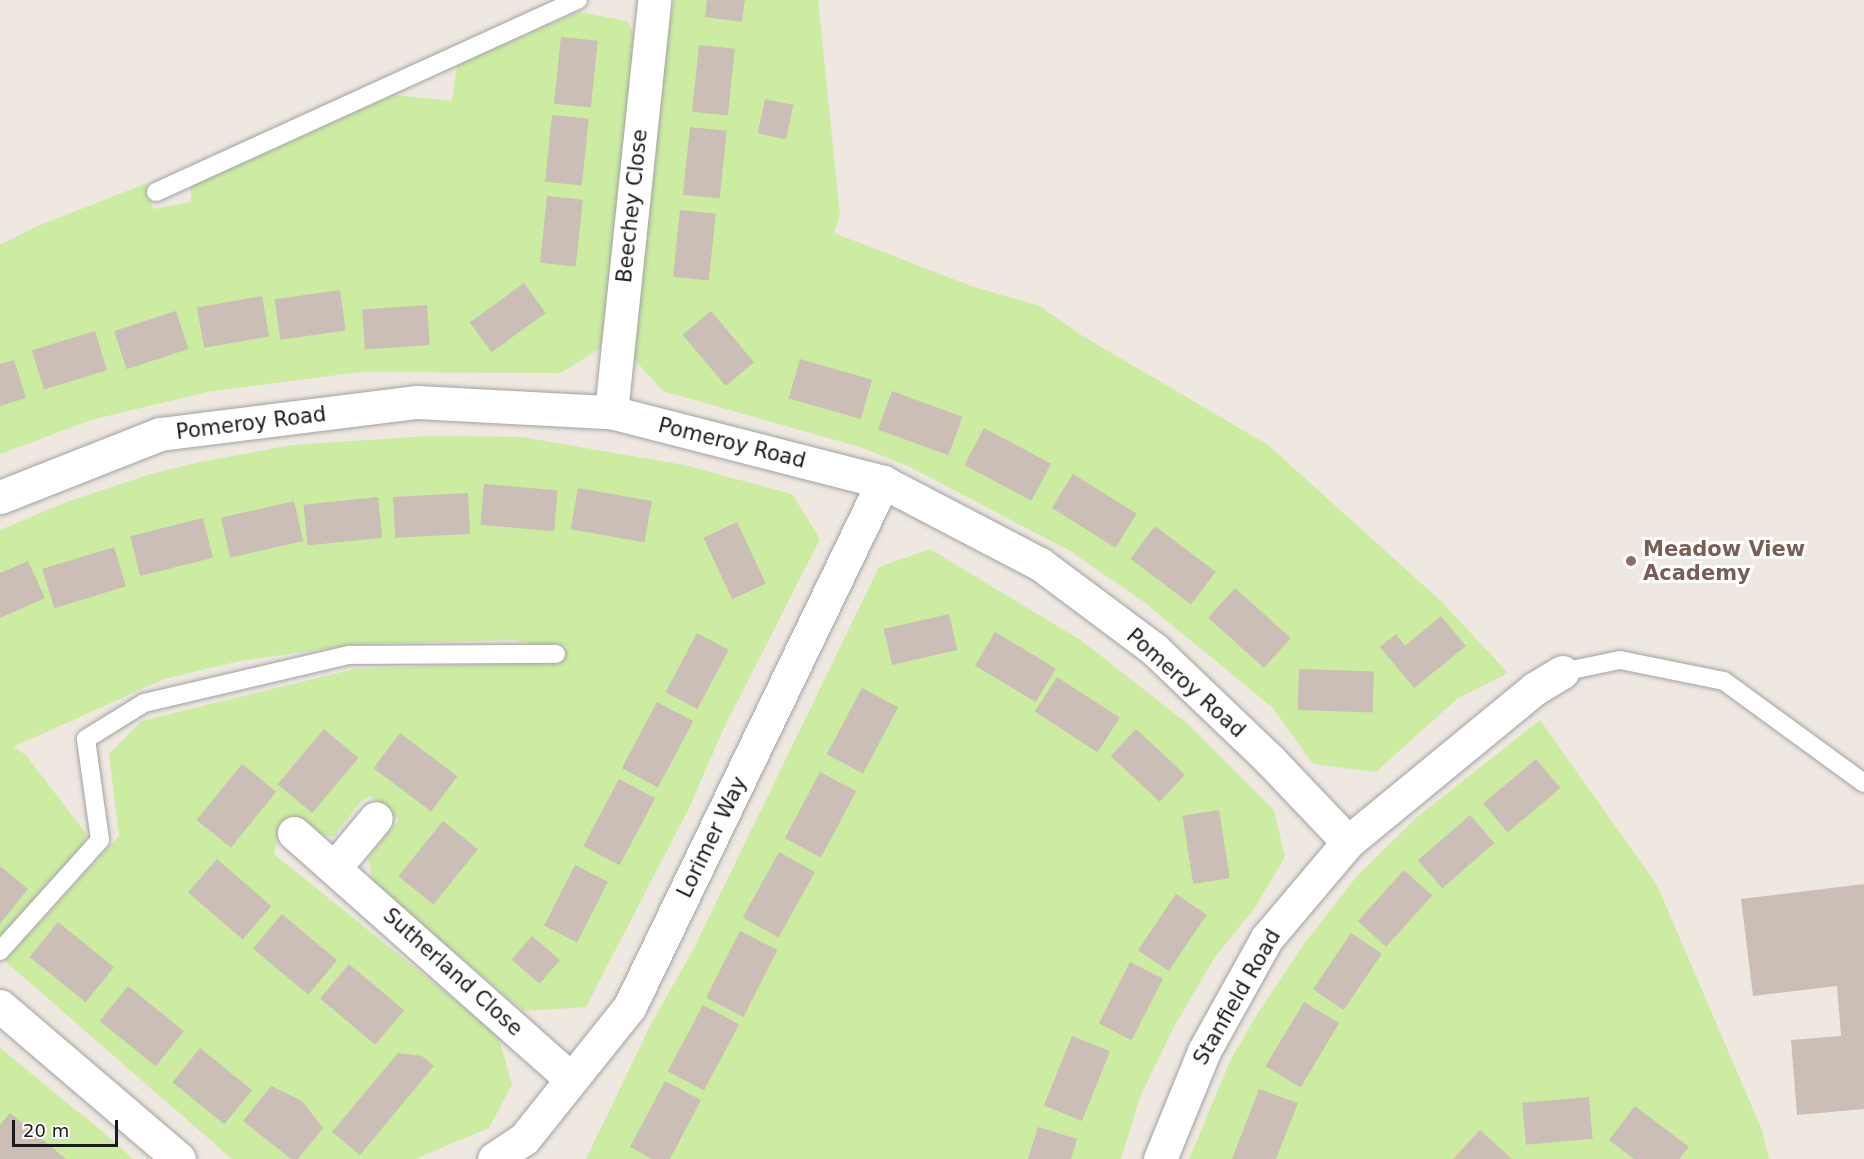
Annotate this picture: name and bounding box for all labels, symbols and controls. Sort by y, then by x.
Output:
street label: Beechey Close [611,128,653,284]
street label: Pomeroy Road [175,401,327,445]
street label: Pomeroy Road [656,413,808,473]
place label: Meadow View Academy [1643,536,1805,586]
marker: Meadow View Academy [1624,554,1638,568]
street label: Pomeroy Road [1121,623,1251,743]
street label: Lorimer Way [672,772,752,902]
street label: Sutherland Close [378,903,528,1041]
street label: Stanfield Road [1188,925,1286,1069]
scale bar [15,1108,122,1146]
text: 20 m [23,1120,69,1141]

